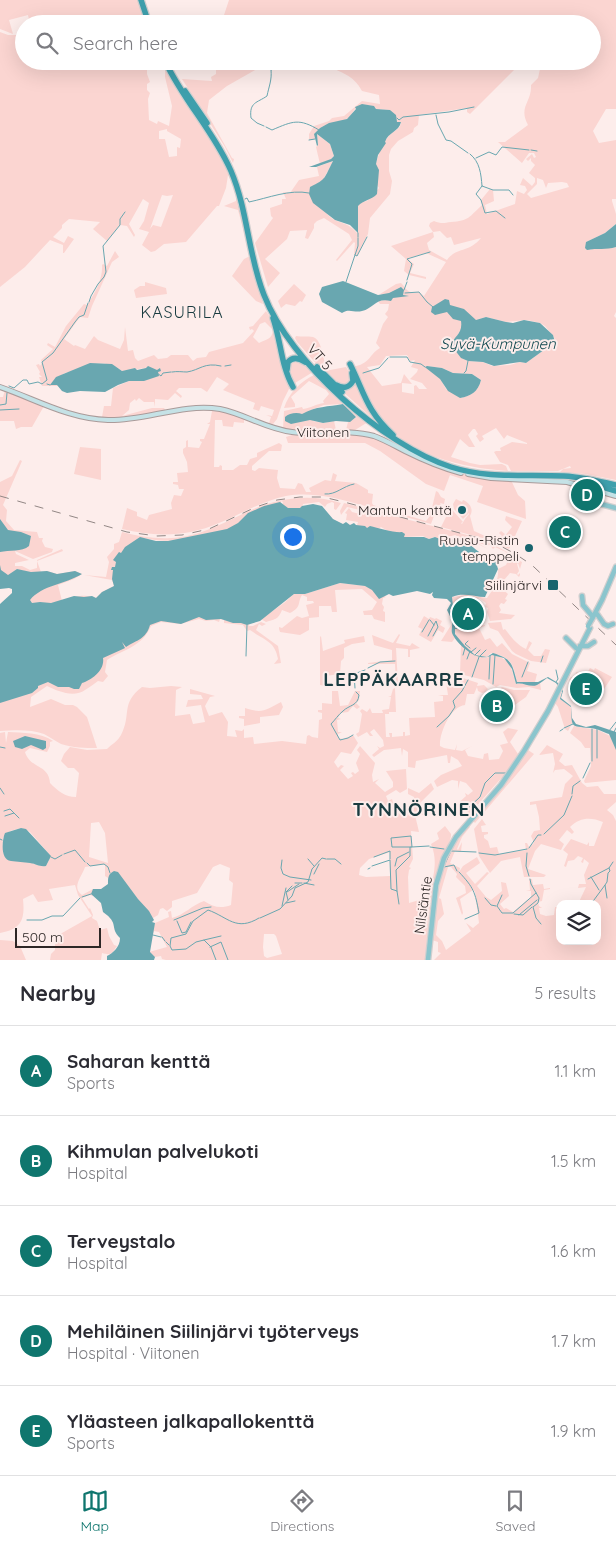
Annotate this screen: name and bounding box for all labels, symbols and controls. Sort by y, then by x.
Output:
search box [15,15,601,70]
icon: search [33,29,61,57]
text: Search here [73,31,178,55]
district label: KASURILA [140,302,224,322]
water label: Syvä-Kumpunen [440,334,556,353]
street label: VT 5 [304,340,336,374]
street label: Viitonen [297,423,349,441]
pin: D [571,476,603,514]
place label: Mantun kenttä [358,501,452,519]
marker: Mantun kenttä [456,504,468,516]
pin: C [549,513,581,551]
your location [280,524,306,550]
place label: Ruusu-Ristin temppeli [439,531,519,565]
marker: Ruusu-Ristin temppeli [523,542,535,554]
place label: Siilinjärvi [485,576,542,594]
marker: Siilinjärvi [546,578,560,592]
pin: A [452,595,484,633]
district label: LEPPÄKAARRE [323,667,465,691]
pin: E [570,670,602,708]
pin: B [481,687,513,725]
district label: TYNNÖRINEN [353,797,485,821]
street label: Nilsiäntie [410,875,436,935]
map controls [556,900,601,945]
button: layers [556,900,601,945]
scale bar [15,925,101,948]
text: 500 m [22,928,63,946]
text: Nearby [20,980,96,1006]
text: 5 results [535,983,596,1003]
text: Saharan kenttä [67,1049,210,1073]
text: A [31,1061,41,1081]
text: 1.1 km [554,1061,596,1081]
text: Sports [67,1073,115,1093]
text: Kihmulan palvelukoti [67,1139,258,1163]
text: B [31,1151,41,1171]
text: 1.5 km [551,1151,596,1171]
text: Hospital [67,1163,128,1183]
text: Terveystalo [67,1229,175,1253]
text: C [31,1241,41,1261]
text: 1.6 km [551,1241,596,1261]
text: Hospital [67,1253,128,1273]
text: Mehiläinen Siilinjärvi työterveys [67,1319,359,1343]
text: D [30,1331,42,1351]
text: 1.7 km [551,1331,596,1351]
text: Hospital · Viitonen [67,1343,200,1363]
text: Yläasteen jalkapallokenttä [67,1409,315,1433]
text: E [31,1421,41,1441]
text: 1.9 km [551,1421,596,1441]
text: Sports [67,1433,115,1453]
tab: Map [81,1487,109,1535]
tab: Directions [270,1487,334,1535]
tab: Saved [495,1487,535,1535]

